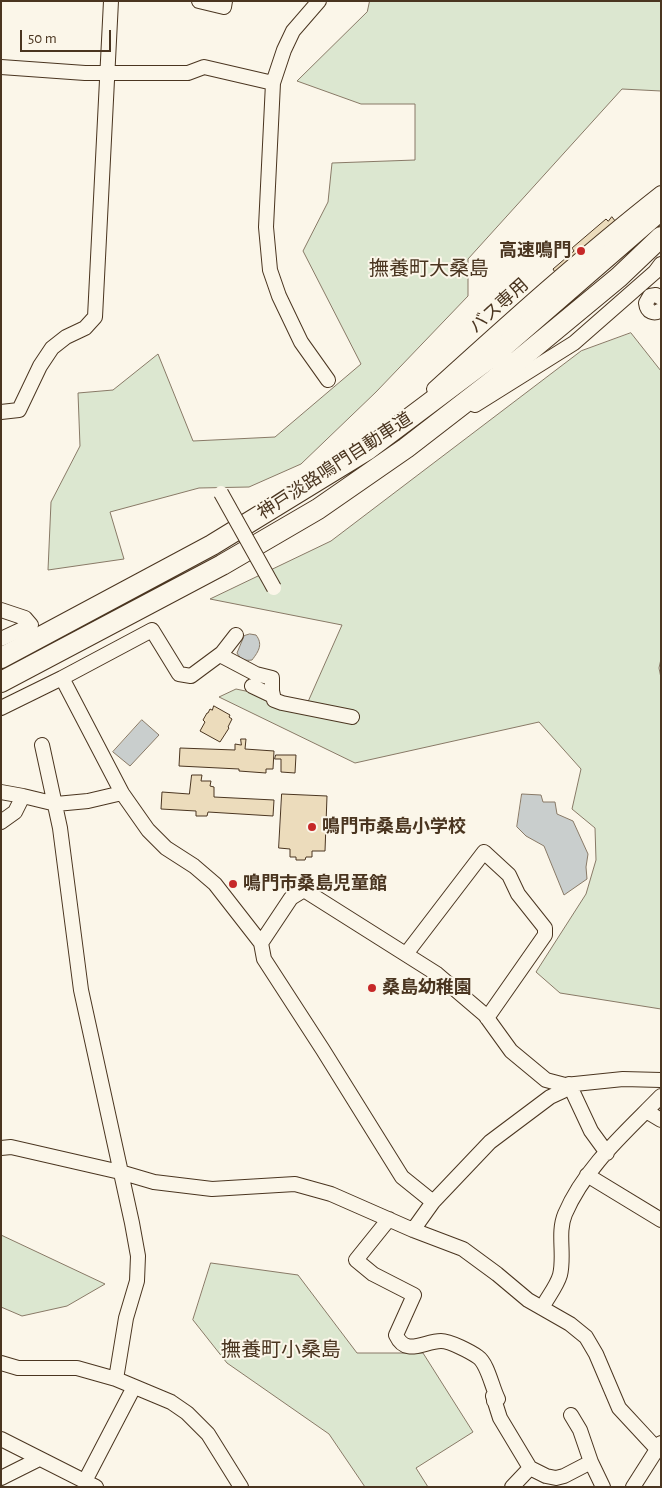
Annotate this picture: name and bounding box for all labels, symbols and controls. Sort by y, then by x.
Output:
scale bar [22,20,114,52]
text: 50 m [28,31,57,46]
place label: 高速鳴門 [499,240,571,262]
marker: 高速鳴門 [575,245,587,257]
district label: 撫養町大桑島 [369,257,489,281]
street label: バス専用 [465,274,533,338]
street label: 神戸淡路鳴門自動車道 [254,408,416,524]
place label: 鳴門市桑島小学校 [322,816,466,838]
marker: 鳴門市桑島小学校 [306,821,318,833]
place label: 鳴門市桑島児童館 [243,873,387,895]
marker: 鳴門市桑島児童館 [227,878,239,890]
place label: 桑島幼稚園 [382,977,472,999]
marker: 桑島幼稚園 [366,982,378,994]
district label: 撫養町小桑島 [221,1338,341,1362]

